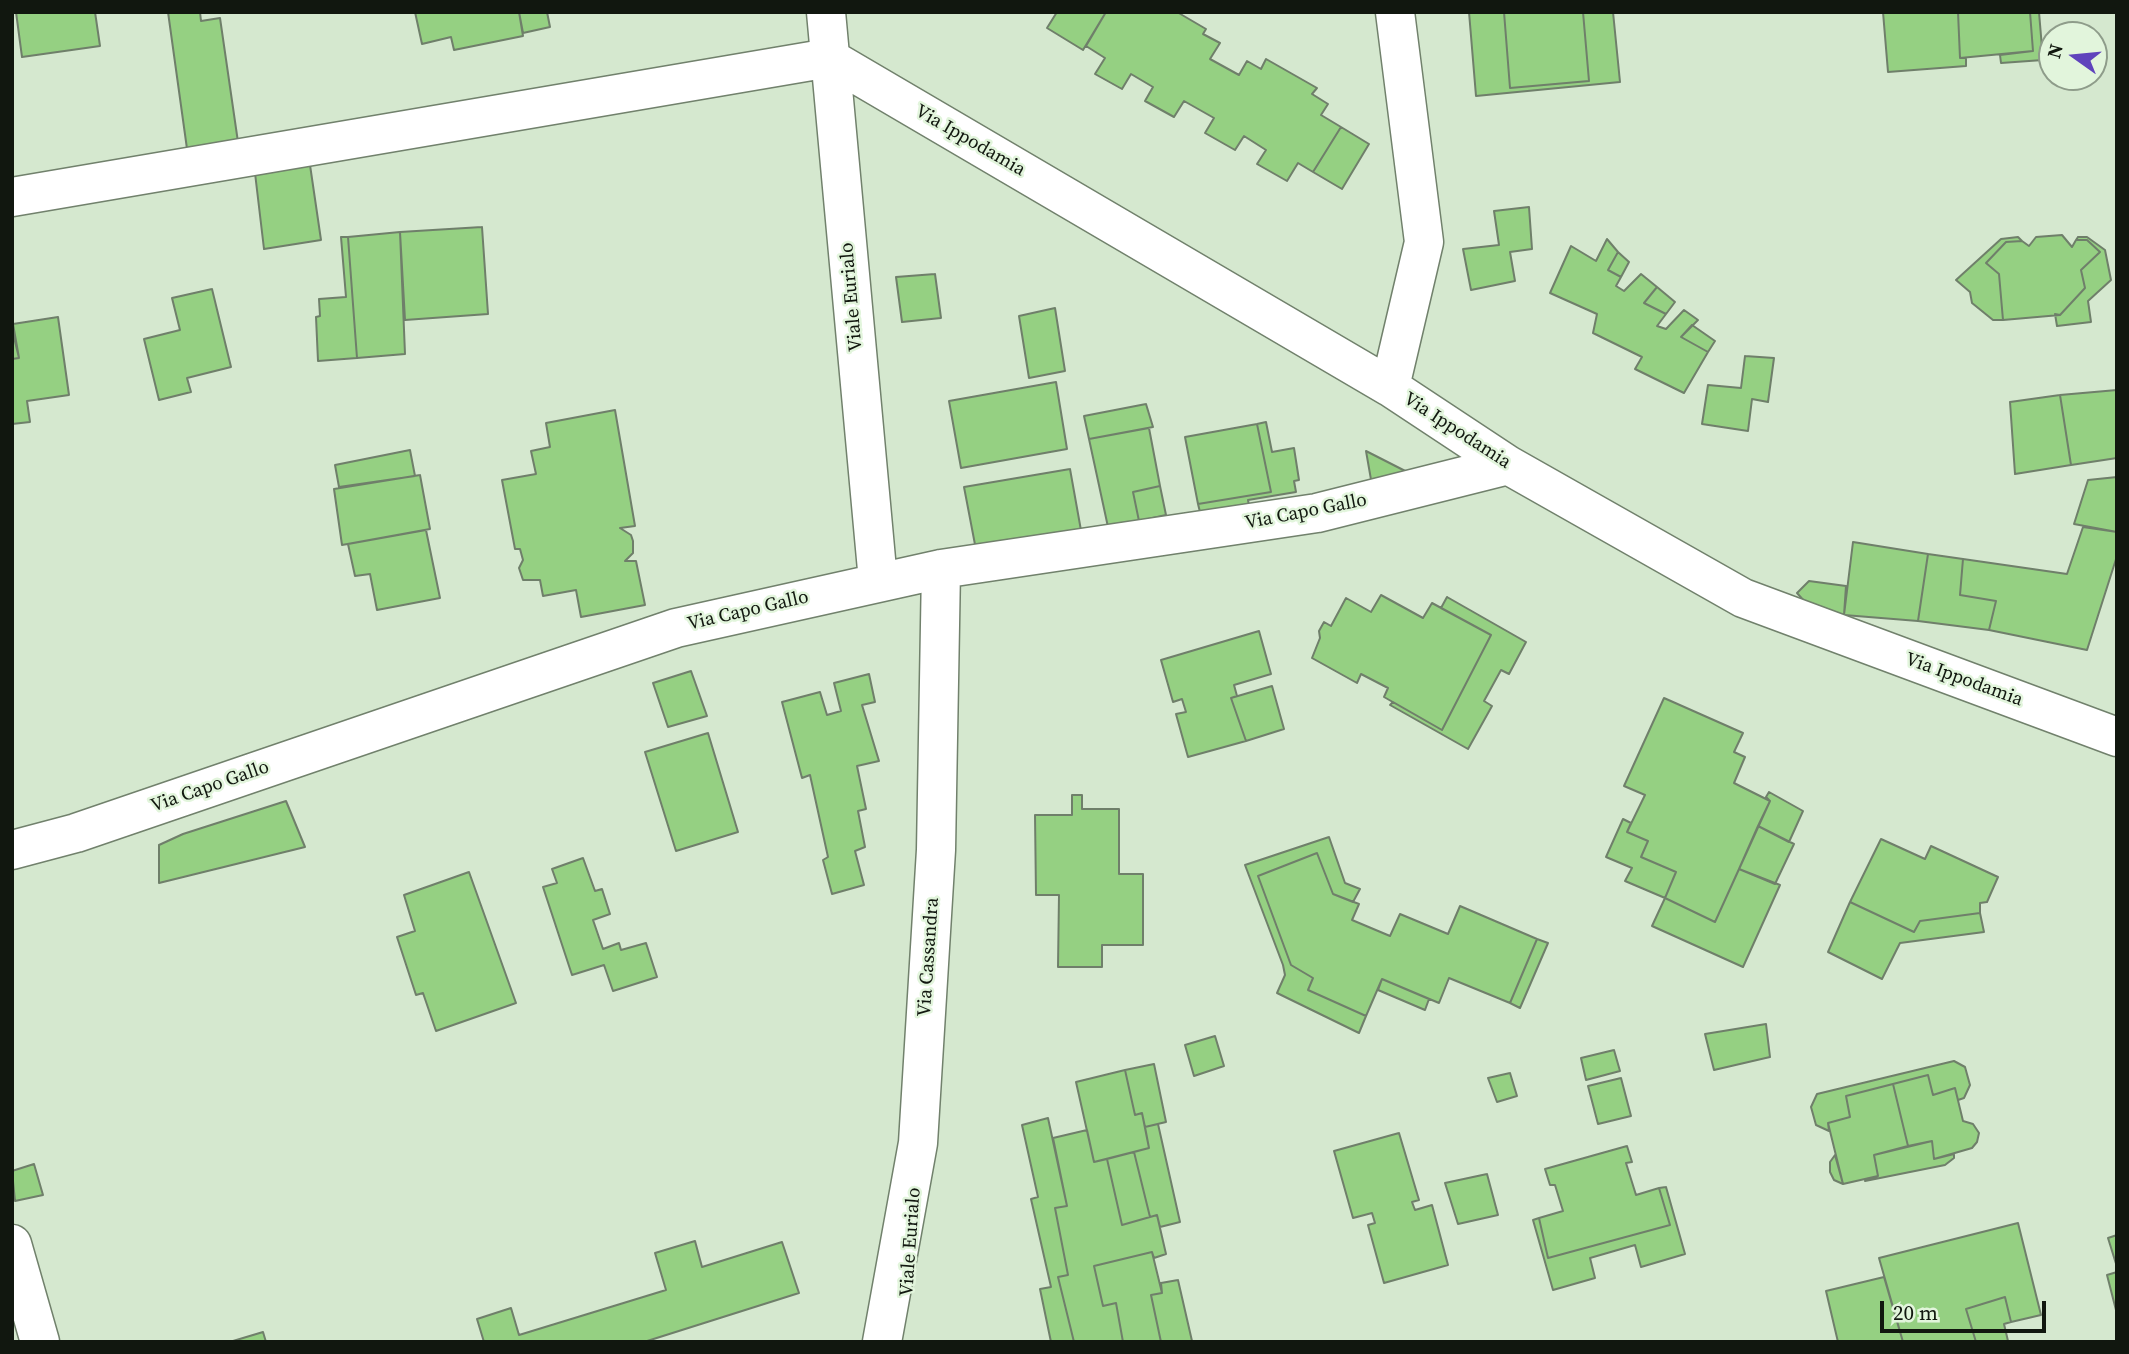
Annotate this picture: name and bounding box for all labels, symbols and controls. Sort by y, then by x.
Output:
north arrow [2038,21,2108,91]
text: N [2040,41,2069,61]
street label: Via Ippodamia [911,100,1029,182]
street label: Viale Eurialo [836,242,868,352]
street label: Via Ippodamia [1399,388,1515,474]
street label: Via Capo Gallo [1243,489,1369,535]
street label: Via Capo Gallo [685,586,811,636]
street label: Via Ippodamia [1902,648,2026,712]
street label: Via Capo Gallo [148,756,272,818]
street label: Via Cassandra [913,897,945,1017]
street label: Viale Eurialo [896,1187,926,1297]
scale bar [1884,1288,2050,1332]
text: 20 m [1893,1298,1938,1327]

